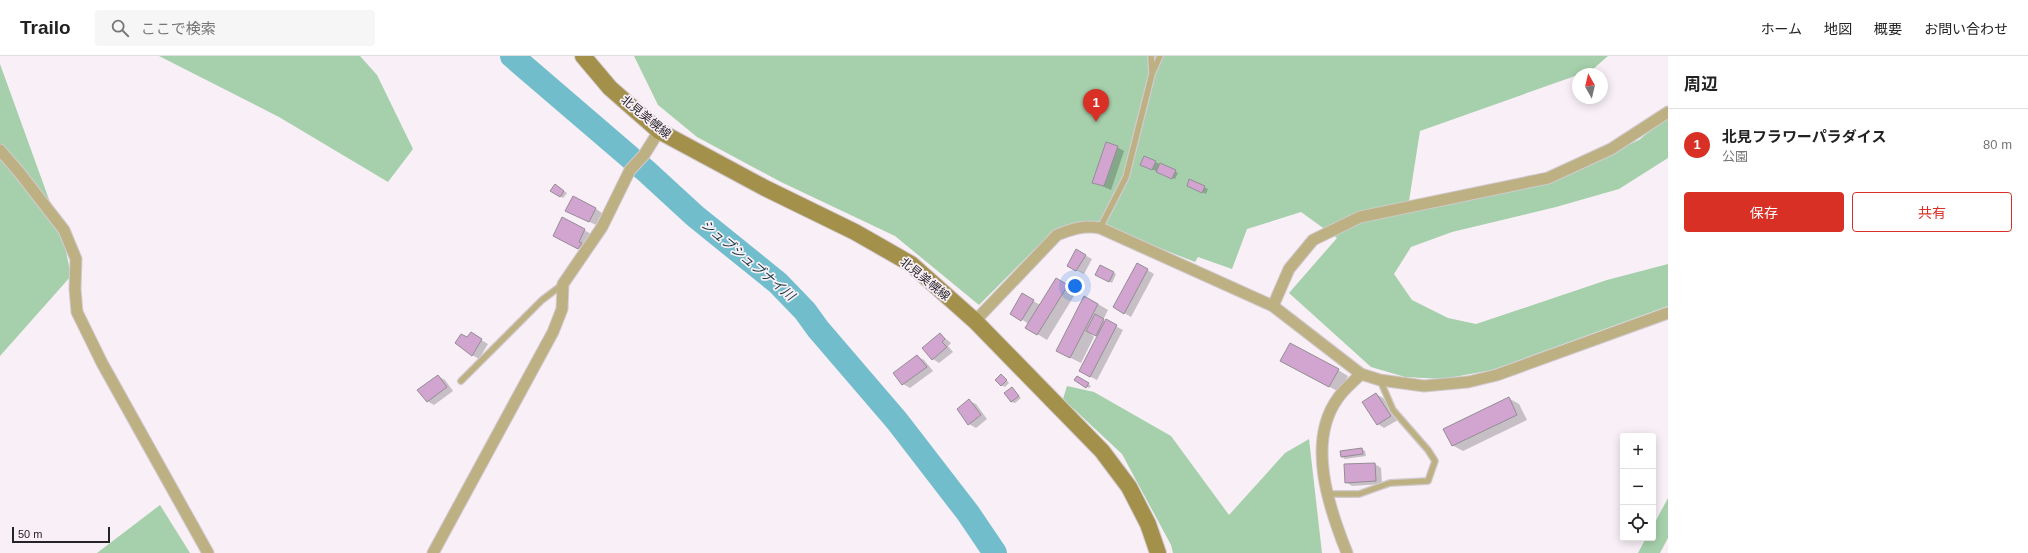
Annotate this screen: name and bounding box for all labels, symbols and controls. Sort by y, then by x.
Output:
search box [95,10,375,46]
text: Trailo [20,17,71,38]
icon: search [109,17,131,39]
text: ここで検索 [141,20,216,37]
text: ホーム [1760,21,1802,37]
text: 地図 [1824,21,1852,37]
text: 概要 [1874,21,1902,37]
text: お問い合わせ [1924,21,2008,37]
north arrow [1572,68,1608,104]
text: 周辺 [1684,75,1718,94]
pin: 1 [1083,89,1109,122]
street label: 北見美幌線 [618,93,674,141]
text: 北見フラワーパラダイス [1722,128,1886,145]
text: 1 [1693,137,1701,152]
text: 80 m [1983,137,2012,152]
text: 公園 [1722,149,1748,164]
button: 保存 [1684,192,1844,232]
button: 共有 [1852,192,2012,232]
water label: シュブシュブナイ川 [698,217,799,305]
street label: 北見美幌線 [897,255,953,303]
your location [1065,276,1085,296]
map controls [1620,433,1656,541]
button: + [1620,433,1656,469]
button: − [1620,469,1656,505]
button: locate [1620,505,1656,541]
scale bar [12,525,110,544]
text: 50 m [18,528,42,540]

